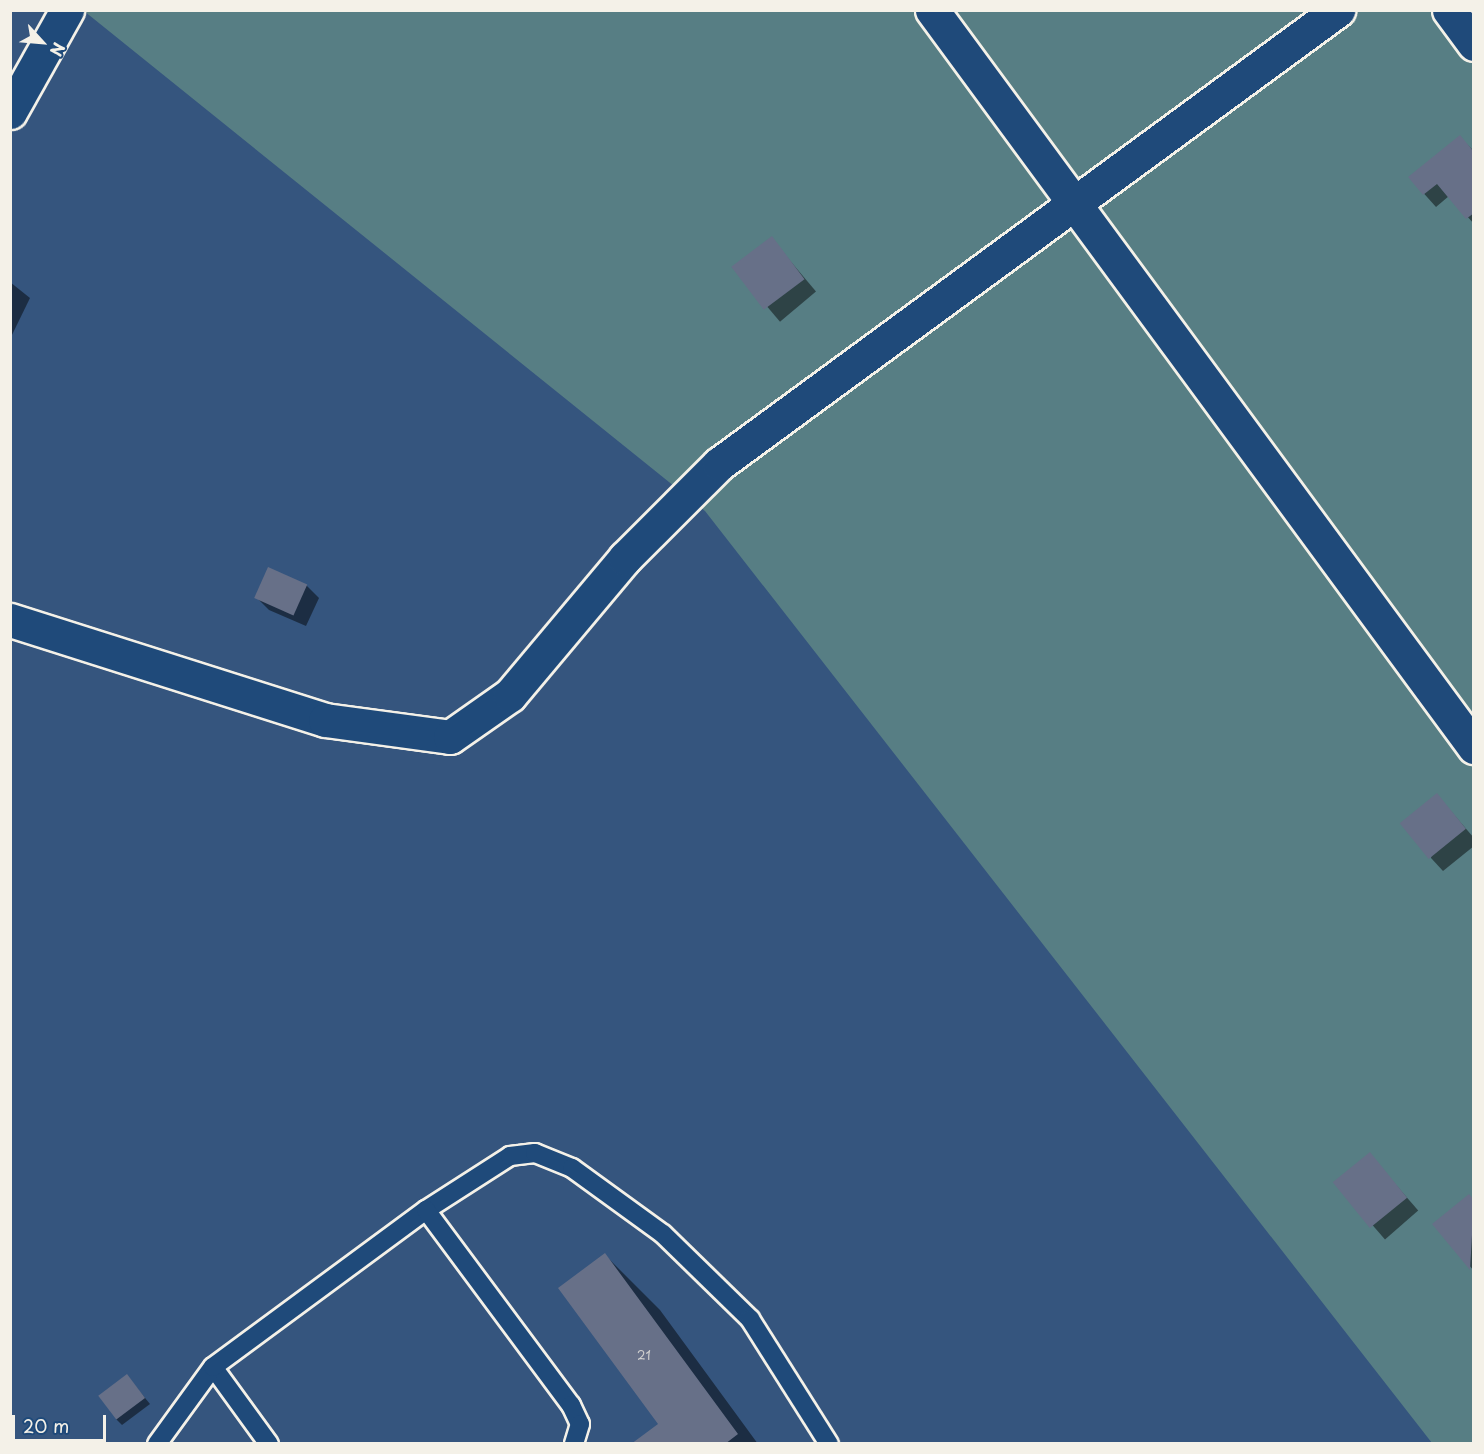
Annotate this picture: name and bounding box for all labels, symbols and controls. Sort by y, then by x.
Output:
north arrow [12,12,72,72]
text: N [45,39,72,61]
house number: 21 [637,1349,651,1363]
scale bar [15,1403,110,1441]
text: 20 m [23,1412,69,1439]

